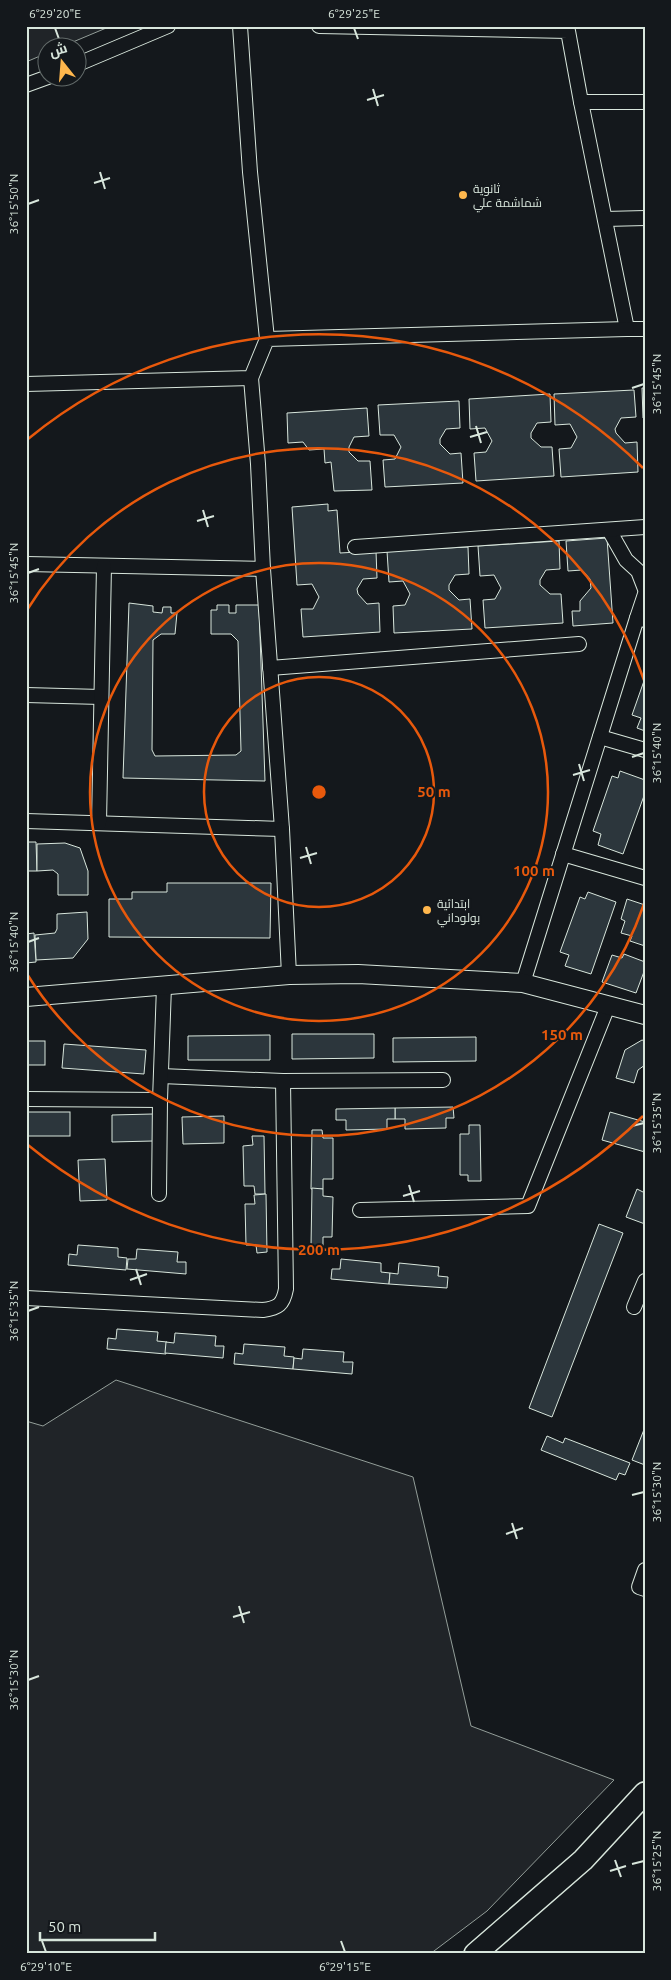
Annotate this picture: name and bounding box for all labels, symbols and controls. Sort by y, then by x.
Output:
text: 6°29'20"E [29,7,81,20]
text: 6°29'25"E [328,7,380,20]
north arrow [38,38,88,88]
text: ش [47,39,69,61]
text: 36°15'50"N [7,174,20,234]
place label: ثانوية شماشمة علي [473,182,542,213]
marker: ثانوية شماشمة علي [457,189,469,201]
text: 36°15'45"N [650,354,663,414]
text: 36°15'45"N [7,543,20,603]
text: 36°15'40"N [650,723,663,783]
centre of rings [310,783,328,801]
text: 50 m [417,783,451,800]
text: 100 m [513,862,555,879]
place label: ابتدائية بولوداني [437,897,480,928]
marker: ابتدائية بولوداني [421,904,433,916]
text: 36°15'40"N [7,912,20,972]
text: 150 m [541,1026,583,1043]
text: 36°15'35"N [650,1093,663,1153]
text: 200 m [298,1241,340,1258]
text: 36°15'35"N [7,1281,20,1341]
text: 36°15'30"N [650,1462,663,1522]
text: 36°15'30"N [7,1650,20,1710]
text: 36°15'25"N [650,1831,663,1891]
scale bar [40,1910,155,1942]
text: 50 m [48,1918,81,1935]
text: 6°29'10"E [20,1960,72,1973]
text: 6°29'15"E [319,1960,371,1973]

